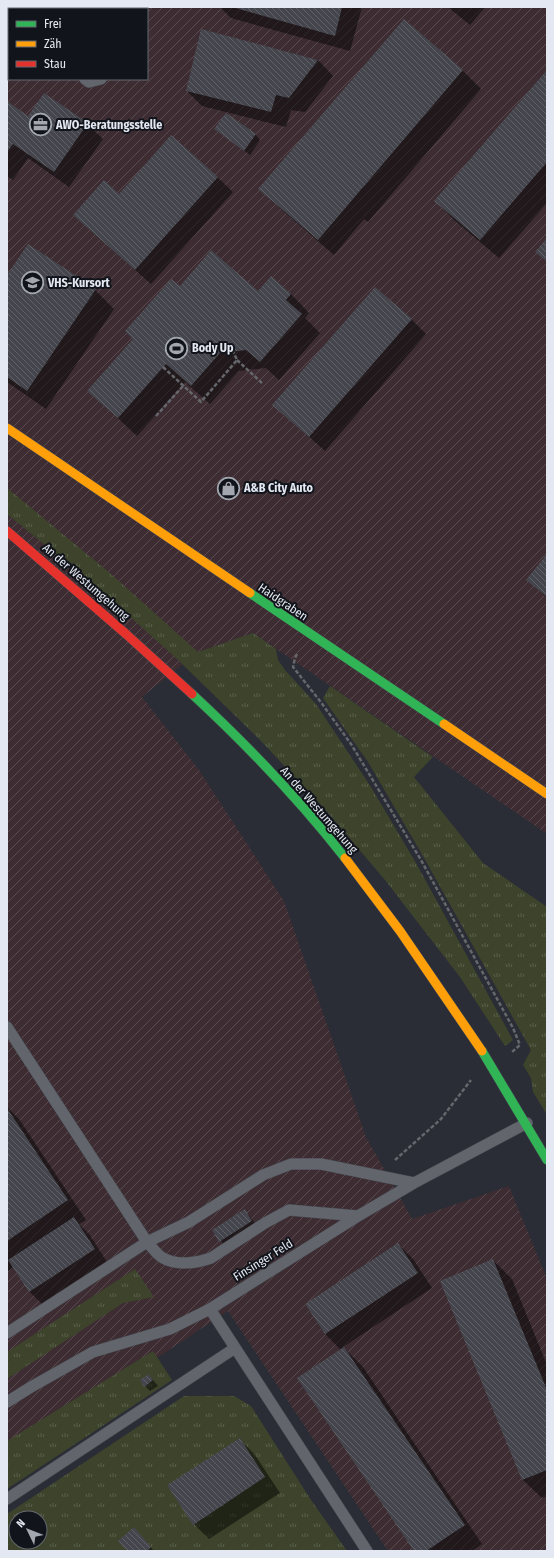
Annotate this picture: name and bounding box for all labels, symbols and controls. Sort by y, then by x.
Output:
legend [8,8,148,80]
text: Frei [44,17,62,31]
text: Zäh [44,37,62,51]
text: Stau [44,57,66,71]
office icon: AWO-Beratungsstelle [27,112,53,138]
place label: AWO-Beratungsstelle [55,118,162,132]
school or university icon: VHS-Kursort [19,270,45,296]
place label: VHS-Kursort [47,276,111,290]
sports icon: Body Up [163,335,189,361]
place label: Body Up [192,341,234,355]
shop icon: A&B City Auto [215,475,241,501]
place label: A&B City Auto [243,481,314,495]
street label: An der Westumgehung [40,541,132,624]
street label: Haidgraben [256,580,310,624]
street label: An der Westumgehung [278,764,361,856]
street label: Finsinger Feld [231,1236,295,1284]
north arrow [8,1510,48,1550]
text: N [14,1517,28,1530]

